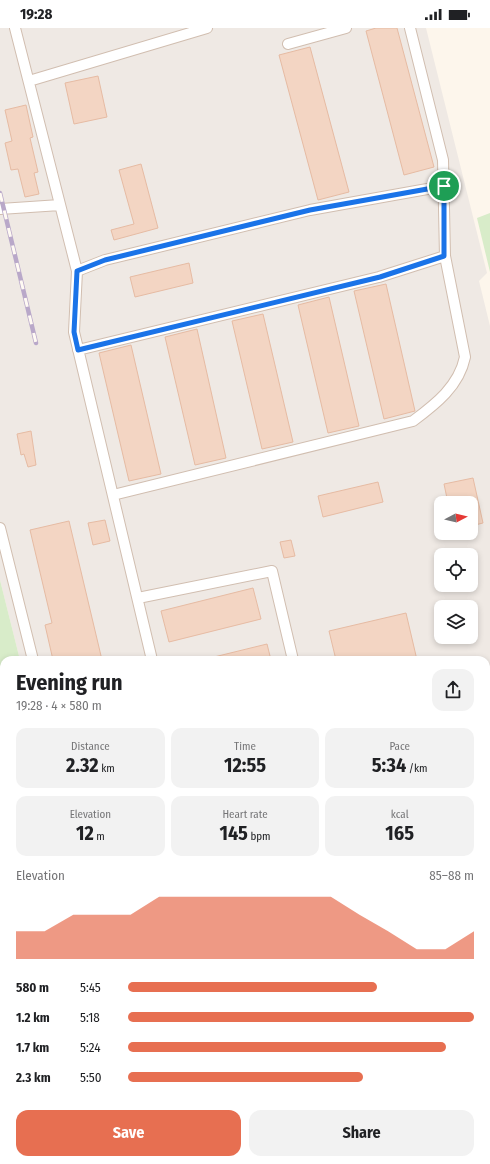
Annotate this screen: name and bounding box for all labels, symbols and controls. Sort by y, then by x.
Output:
text: 19:28 [20,5,52,23]
pin [427,169,461,203]
icon: arrive [433,175,455,197]
north arrow [434,496,478,540]
map controls [434,496,478,644]
button: locate [434,548,478,592]
button: layers [434,600,478,644]
text: Evening run [16,669,123,696]
button: share [432,669,474,711]
text: 19:28 · 4 × 580 m [16,698,102,713]
text: Distance [71,740,110,753]
text: Time [234,740,256,753]
text: Pace [389,740,410,753]
text: 2.32 [66,753,99,777]
text: 12:55 [224,753,266,777]
text: 5:34 [372,753,406,777]
text: km [99,762,115,775]
text: /km [406,762,428,775]
text: Elevation [70,808,111,821]
text: Heart rate [222,808,268,821]
text: kcal [391,808,409,821]
text: 12 [76,821,94,845]
text: 145 [219,821,248,845]
text: 165 [385,821,414,845]
text: m [94,830,105,843]
text: bpm [248,830,271,843]
text: Elevation [16,868,65,883]
text: 85–88 m [429,868,474,883]
text: 580 m [16,980,49,995]
text: 5:45 [80,980,101,995]
text: 1.2 km [16,1010,50,1025]
text: 5:18 [80,1010,100,1025]
text: 1.7 km [16,1040,49,1055]
text: 5:24 [80,1040,101,1055]
text: 2.3 km [16,1070,51,1085]
text: 5:50 [80,1070,102,1085]
button: Save [16,1110,241,1156]
button: Share [249,1110,474,1156]

